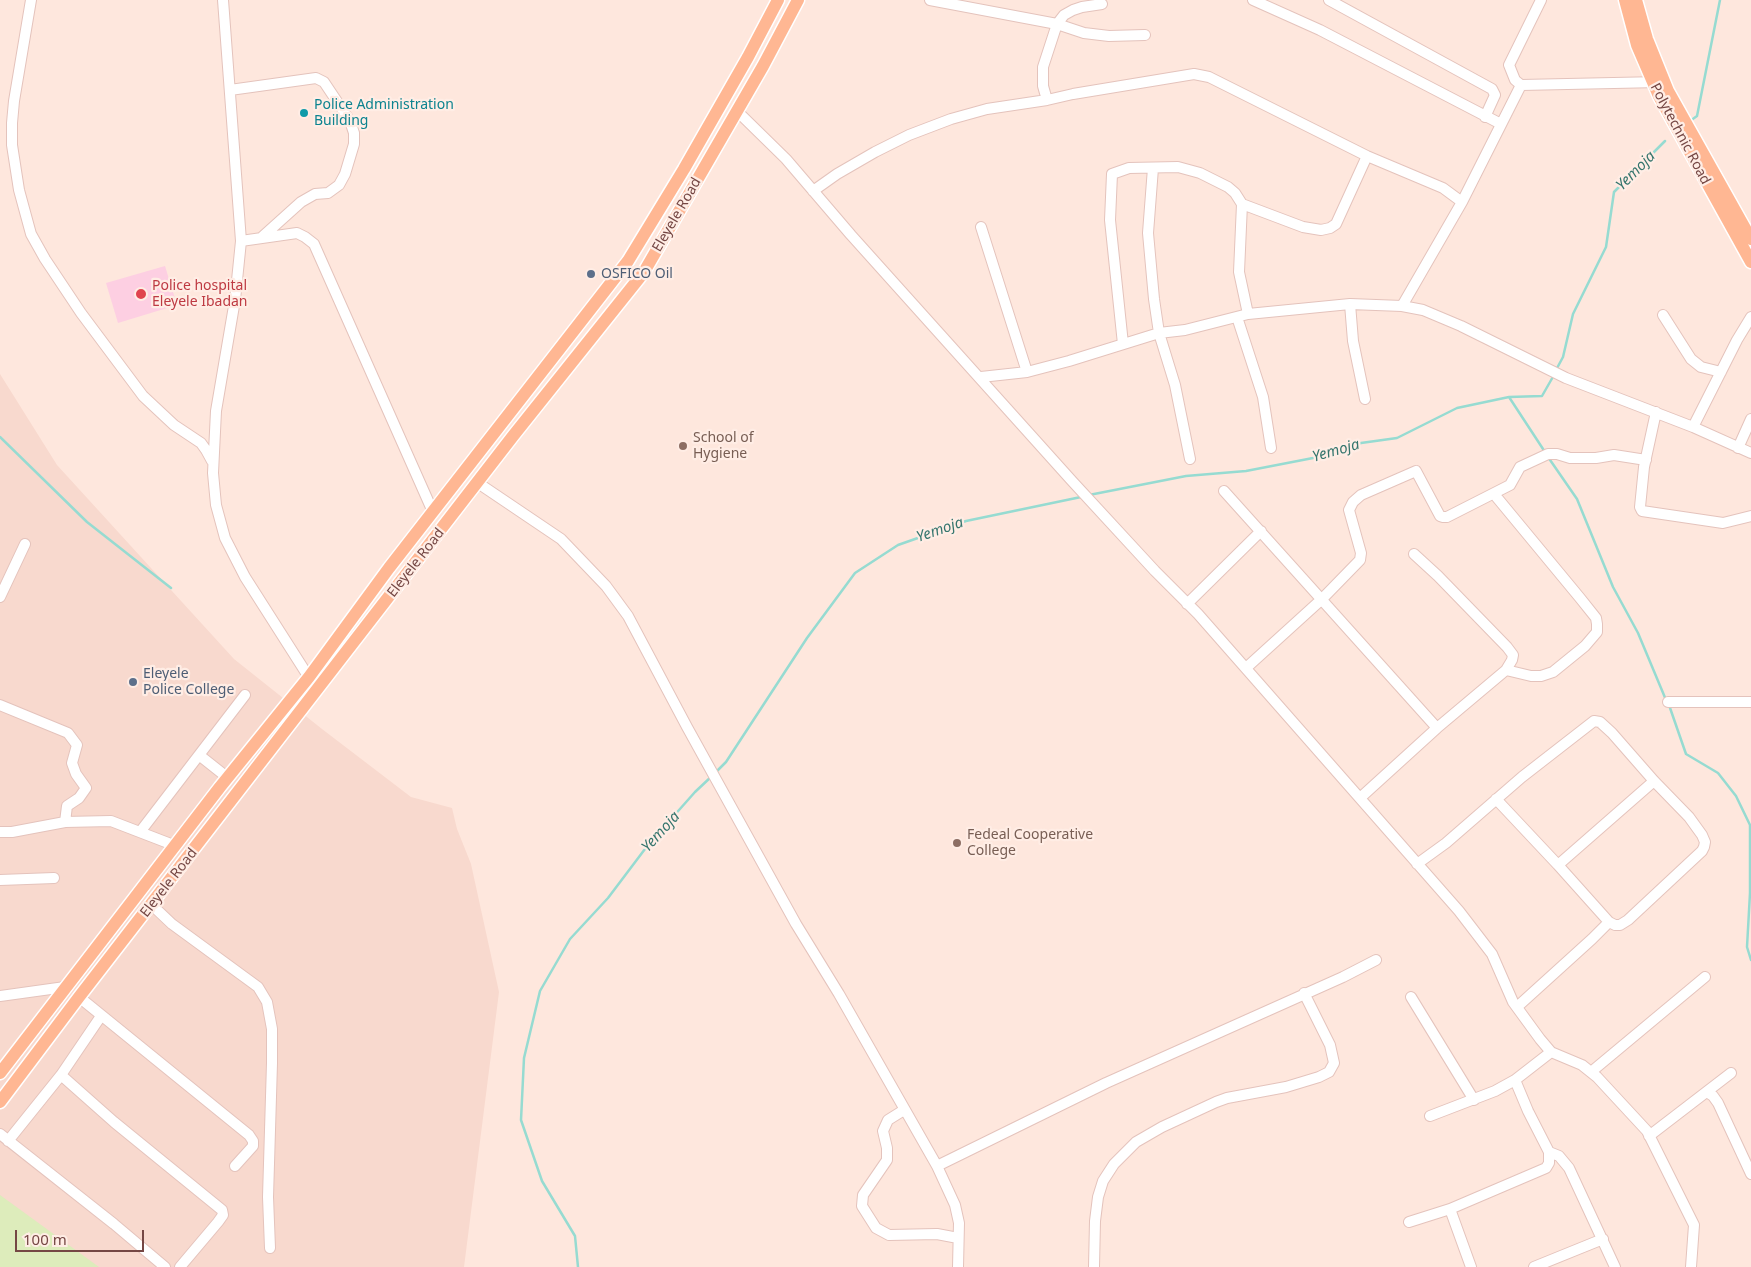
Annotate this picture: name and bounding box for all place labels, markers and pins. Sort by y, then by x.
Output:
place label: Police Administration Building [314,97,454,130]
marker: Police Administration Building [298,107,310,119]
place label: OSFICO Oil [601,266,673,282]
marker: OSFICO Oil [585,268,597,280]
place label: Police hospital Eleyele Ibadan [152,278,248,310]
marker: Police hospital Eleyele Ibadan [134,287,148,301]
place label: School of Hygiene [693,430,754,462]
marker: School of Hygiene [677,440,689,452]
place label: Eleyele Police College [143,666,234,699]
marker: Eleyele Police College [127,676,139,688]
place label: Fedeal Cooperative College [967,827,1093,860]
marker: Fedeal Cooperative College [951,837,963,849]

